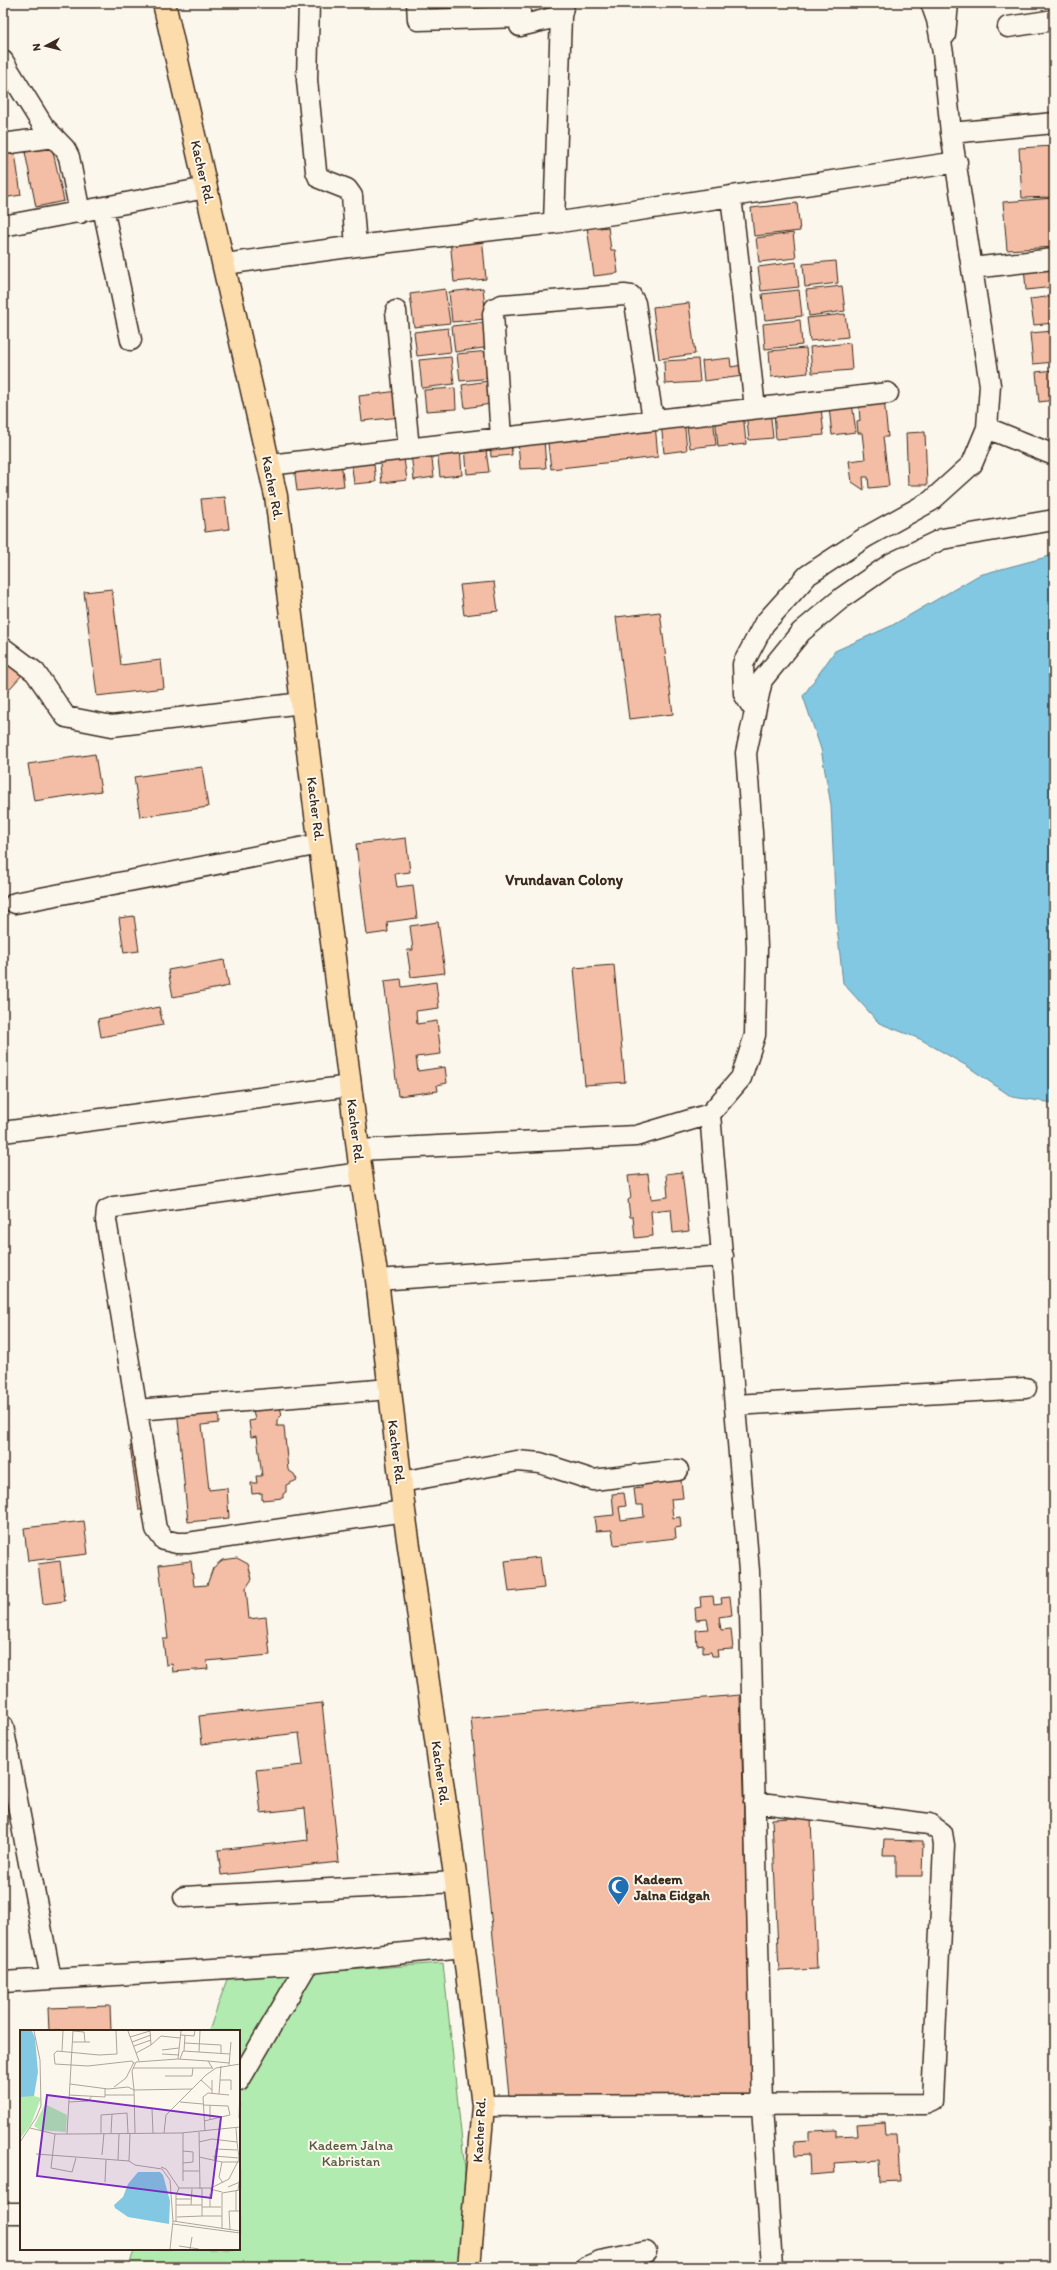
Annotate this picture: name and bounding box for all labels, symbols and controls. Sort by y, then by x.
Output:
north arrow [26,26,66,66]
text: N [30,43,43,52]
street label: Kacher Rd. [187,139,218,206]
street label: Kacher Rd. [258,455,287,522]
street label: Kacher Rd. [303,776,328,842]
district label: Vrundavan Colony [505,871,624,890]
street label: Kacher Rd. [343,1098,368,1164]
street label: Kacher Rd. [384,1419,409,1485]
street label: Kacher Rd. [428,1740,453,1806]
place label: Kadeem Jalna Eidgah [633,1871,711,1904]
mosque icon: Kadeem Jalna Eidgah [605,1874,631,1907]
inset map [20,2030,240,2250]
street label: Kacher Rd. [469,2097,490,2163]
park label: Kadeem Jalna Kabristan [309,2137,393,2170]

